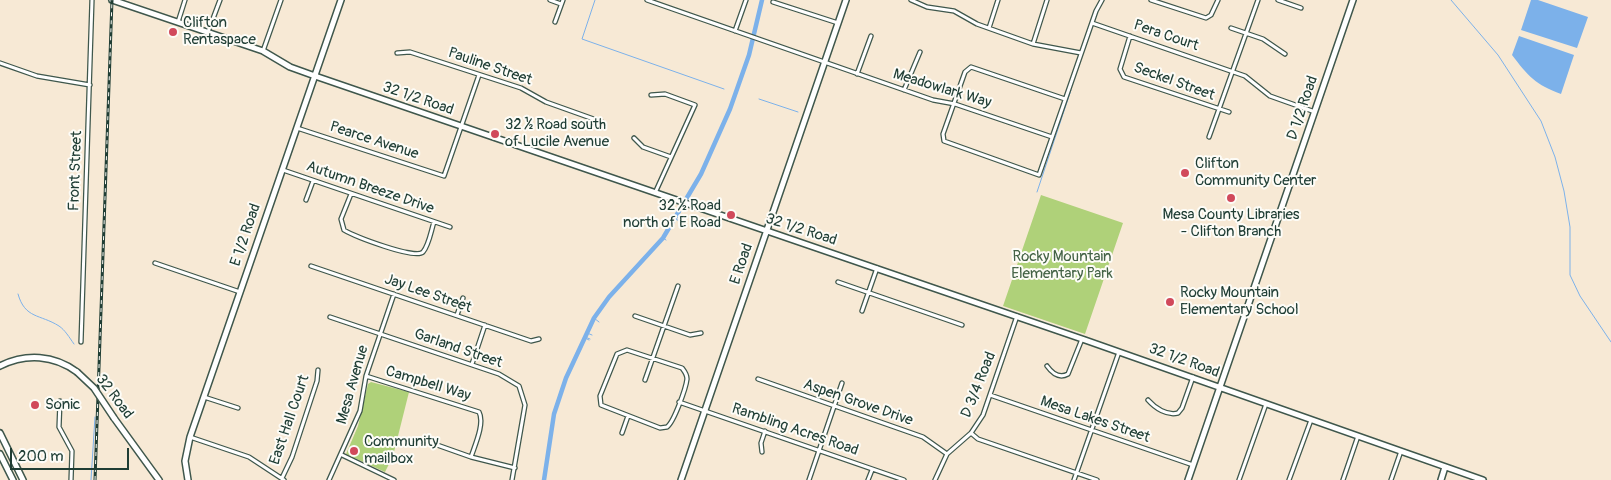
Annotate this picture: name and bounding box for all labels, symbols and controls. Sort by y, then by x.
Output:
place label: Clifton Rentaspace [183,14,256,49]
street label: Pera Court [1131,16,1201,56]
marker: Clifton Rentaspace [167,26,179,38]
street label: Pauline Street [446,44,534,90]
street label: Seckel Street [1131,59,1217,105]
street label: Meadowlark Way [891,66,993,112]
street label: D 1/2 Road [1284,74,1322,142]
street label: 32 1/2 Road [380,78,456,120]
place label: 32 ½ Road south of Lucile Avenue [505,116,609,151]
street label: Pearce Avenue [327,118,421,164]
marker: 32 ½ Road south of Lucile Avenue [489,128,501,140]
street label: Front Street [66,131,86,211]
place label: Clifton Community Center [1195,155,1316,190]
street label: Autumn Breeze Drive [304,158,436,218]
marker: Clifton Community Center [1179,167,1191,179]
marker: Mesa County Libraries - Clifton Branch [1225,192,1237,204]
place label: 32 ½ Road north of E Road [623,197,721,232]
street label: E 1/2 Road [227,201,265,269]
place label: Mesa County Libraries - Clifton Branch [1163,206,1299,241]
marker: 32 ½ Road north of E Road [725,209,737,221]
street label: 32 1/2 Road [763,210,839,250]
street label: E Road [727,241,757,287]
park label: Rocky Mountain Elementary Park [1011,248,1113,283]
street label: Jay Lee Street [382,271,474,317]
place label: Rocky Mountain Elementary School [1180,284,1298,319]
marker: Rocky Mountain Elementary School [1164,296,1176,308]
street label: Garland Street [412,325,504,373]
street label: 32 1/2 Road [1146,340,1222,382]
street label: Mesa Avenue [333,343,373,427]
street label: D 3/4 Road [958,349,1000,421]
street label: Campbell Way [383,363,473,405]
street label: 32 Road [91,371,137,423]
street label: East Hall Court [266,373,314,467]
street label: Aspen Grove Drive [801,376,915,430]
street label: Mesa Lakes Street [1038,393,1152,447]
place label: Sonic [45,396,80,414]
marker: Sonic [29,399,41,411]
street label: Rambling Acres Road [729,400,861,460]
place label: Community mailbox [364,433,439,468]
scale bar [12,438,131,470]
marker: Community mailbox [348,445,360,457]
text: 200 m [18,447,63,466]

